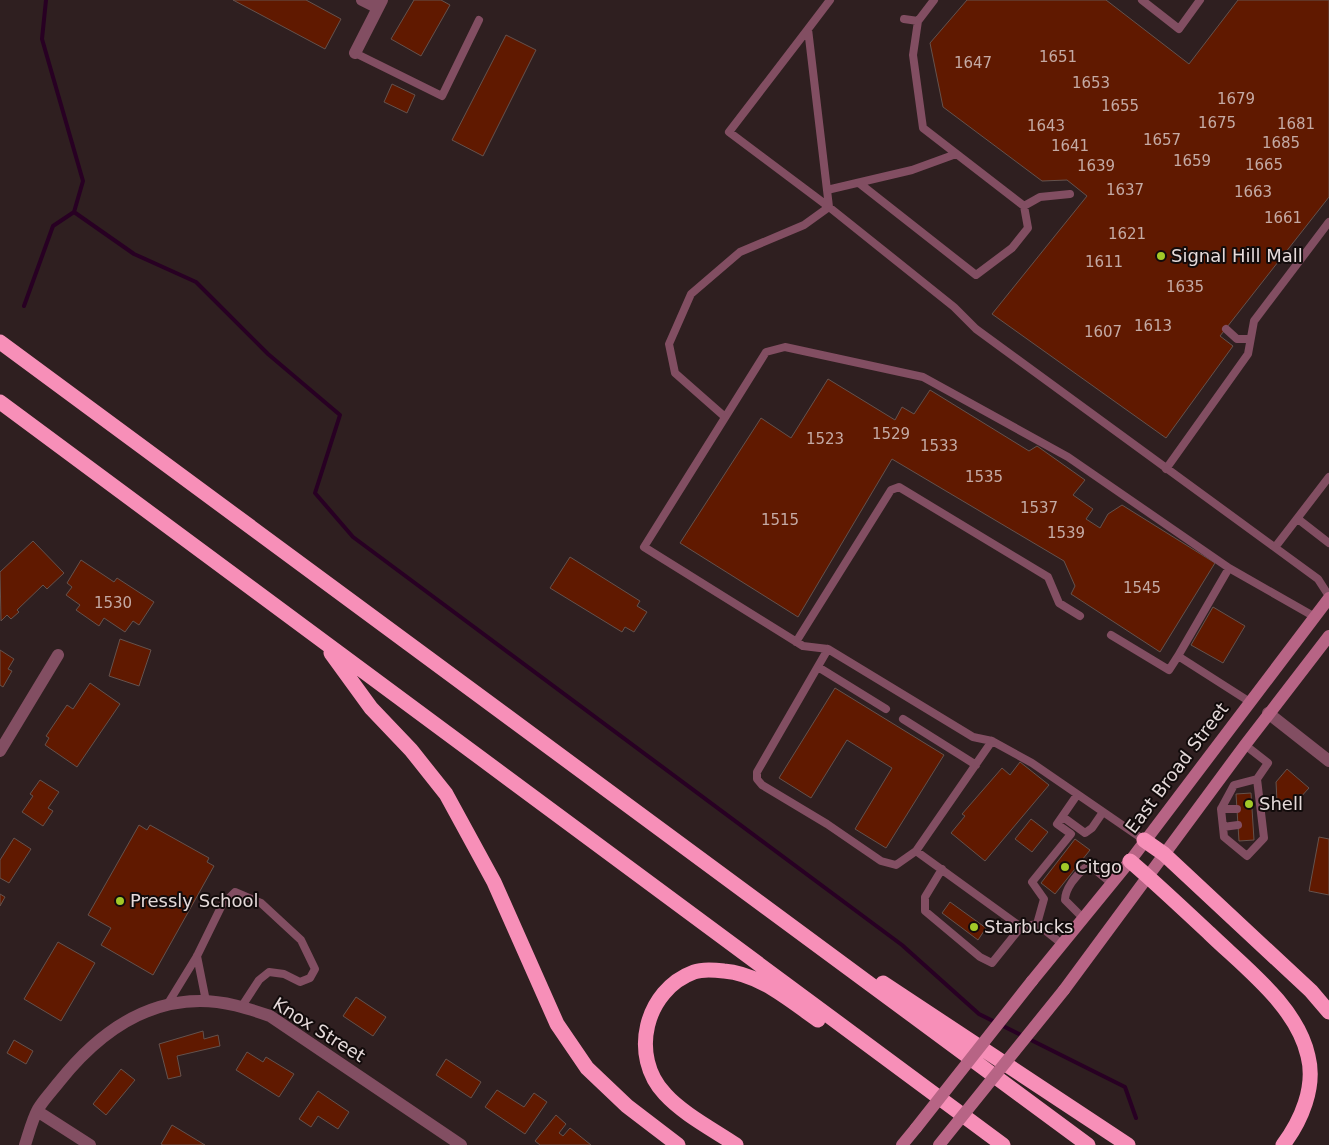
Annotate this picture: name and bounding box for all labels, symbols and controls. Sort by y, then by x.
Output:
house number: 1651 [1039,48,1077,66]
house number: 1647 [954,54,992,72]
house number: 1653 [1072,74,1110,92]
house number: 1679 [1217,90,1255,108]
house number: 1655 [1101,97,1139,115]
house number: 1675 [1198,114,1236,132]
house number: 1681 [1277,115,1315,133]
house number: 1643 [1027,117,1065,135]
house number: 1657 [1143,131,1181,149]
house number: 1685 [1262,134,1300,152]
house number: 1641 [1051,137,1089,155]
house number: 1659 [1173,152,1211,170]
house number: 1665 [1245,156,1283,174]
house number: 1639 [1077,157,1115,175]
house number: 1637 [1106,181,1144,199]
house number: 1663 [1234,183,1272,201]
house number: 1661 [1264,209,1302,227]
house number: 1621 [1108,225,1146,243]
place label: Signal Hill Mall [1171,245,1303,266]
marker: Signal Hill Mall [1155,250,1167,262]
house number: 1611 [1085,253,1123,271]
house number: 1635 [1166,278,1204,296]
house number: 1613 [1134,317,1172,335]
house number: 1607 [1084,323,1122,341]
house number: 1529 [872,425,910,443]
house number: 1523 [806,430,844,448]
house number: 1533 [920,437,958,455]
house number: 1535 [965,468,1003,486]
house number: 1537 [1020,499,1058,517]
house number: 1515 [761,511,799,529]
house number: 1539 [1047,524,1085,542]
house number: 1545 [1123,579,1161,597]
house number: 1530 [94,594,132,612]
street label: East Broad Street [1121,698,1232,837]
place label: Shell [1259,793,1303,814]
marker: Shell [1243,798,1255,810]
place label: Citgo [1075,856,1122,877]
marker: Citgo [1059,861,1071,873]
place label: Pressly School [130,890,259,911]
marker: Pressly School [114,895,126,907]
place label: Starbucks [984,916,1073,937]
marker: Starbucks [968,921,980,933]
street label: Knox Street [269,993,369,1066]

